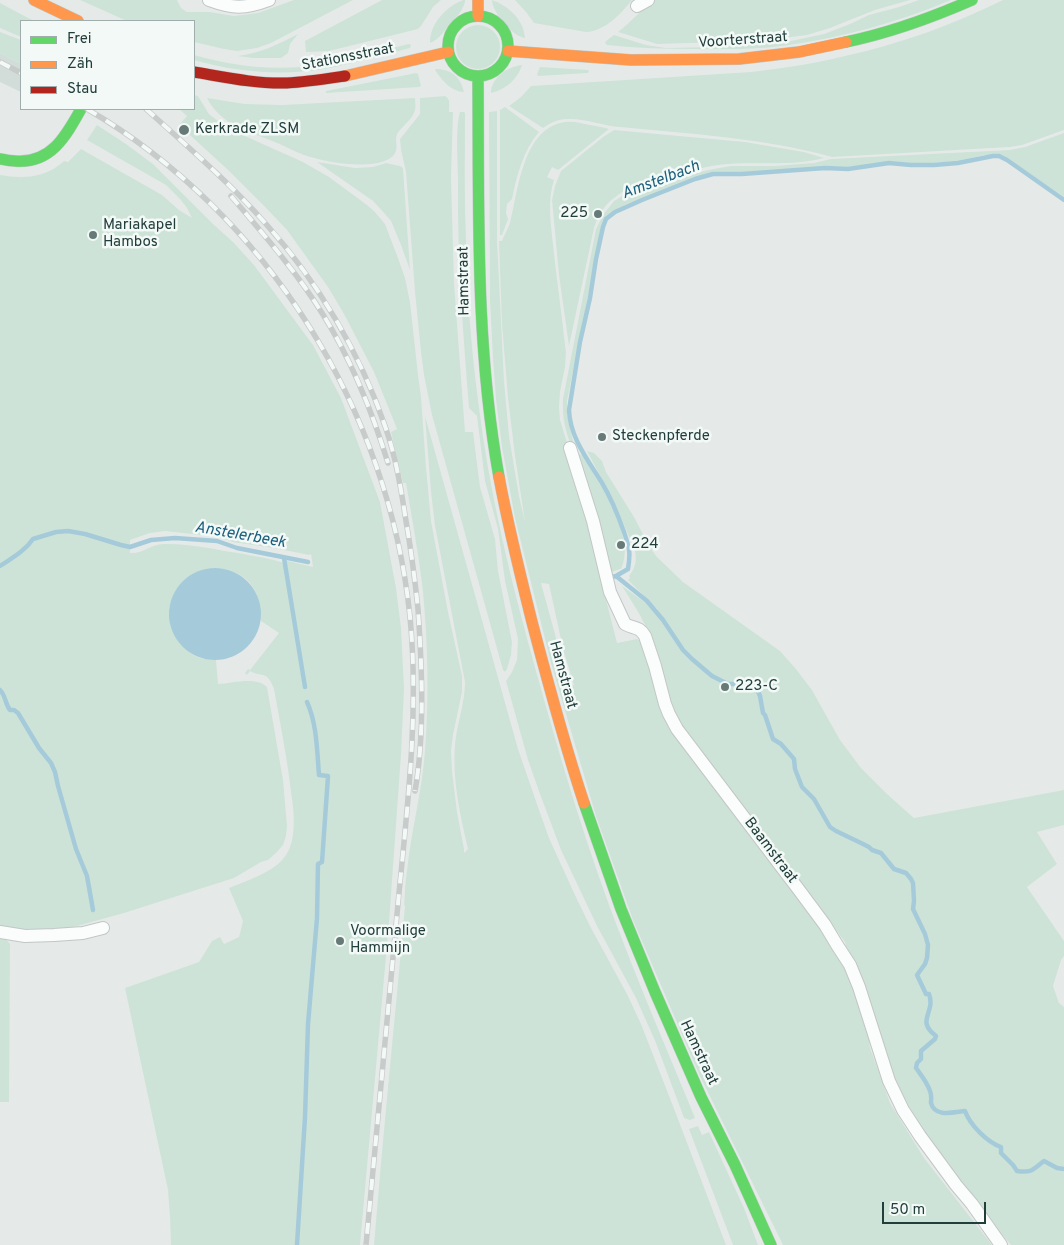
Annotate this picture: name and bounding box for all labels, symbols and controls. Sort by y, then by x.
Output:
legend [20,20,195,110]
street label: Voorterstraat [698,29,788,53]
text: Frei [67,30,92,49]
street label: Stationsstraat [300,40,396,76]
text: Zäh [67,55,93,74]
text: Stau [67,80,98,99]
place label: Kerkrade ZLSM [195,121,299,139]
marker: Kerkrade ZLSM [177,123,191,137]
water label: Amstelbach [619,157,703,205]
place label: 225 [560,205,588,223]
marker: 225 [592,208,604,220]
place label: Mariakapel Hambos [103,217,177,252]
marker: Mariakapel Hambos [87,229,99,241]
street label: Hamstraat [455,246,475,316]
place label: Steckenpferde [612,428,710,446]
marker: Steckenpferde [596,431,608,443]
water label: Anstelerbeek [193,519,287,553]
place label: 224 [631,536,659,554]
marker: 224 [615,539,627,551]
street label: Hamstraat [544,639,580,711]
place label: 223-C [735,678,778,696]
marker: 223-C [719,681,731,693]
street label: Baamstraat [739,815,801,887]
place label: Voormalige Hammijn [350,923,426,958]
marker: Voormalige Hammijn [334,935,346,947]
street label: Hamstraat [675,1018,721,1088]
scale bar [884,1192,988,1224]
text: 50 m [890,1201,925,1220]

